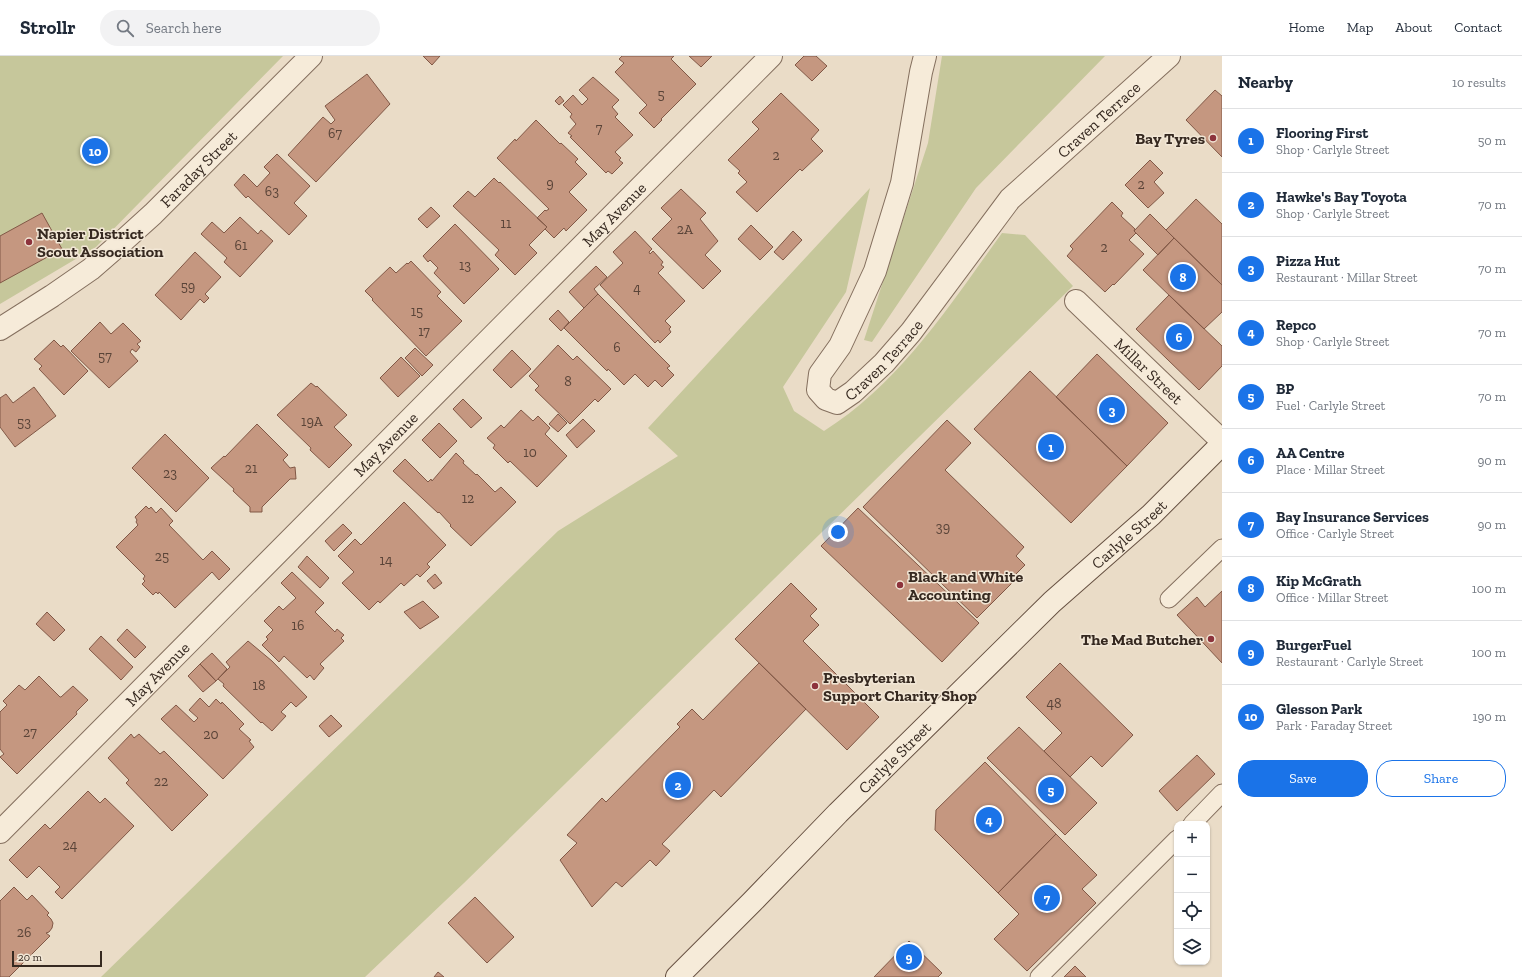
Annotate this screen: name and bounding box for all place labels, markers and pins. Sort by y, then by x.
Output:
place label: Bay Tyres [1135,129,1205,148]
marker: Bay Tyres [1208,133,1218,143]
pin: 10 [82,136,108,166]
place label: Napier District Scout Association [37,224,164,261]
marker: Napier District Scout Association [24,237,34,247]
pin: 8 [1170,262,1196,292]
pin: 6 [1166,322,1192,352]
pin: 3 [1099,395,1125,425]
pin: 1 [1038,432,1064,462]
place label: Black and White Accounting [908,567,1023,604]
marker: Black and White Accounting [895,580,905,590]
place label: The Mad Butcher [1081,630,1203,649]
marker: The Mad Butcher [1206,634,1216,644]
place label: Presbyterian Support Charity Shop [823,668,977,705]
marker: Presbyterian Support Charity Shop [810,681,820,691]
pin: 2 [665,770,691,800]
pin: 5 [1038,775,1064,805]
pin: 4 [976,805,1002,835]
pin: 7 [1034,883,1060,913]
pin: 9 [896,942,922,972]

